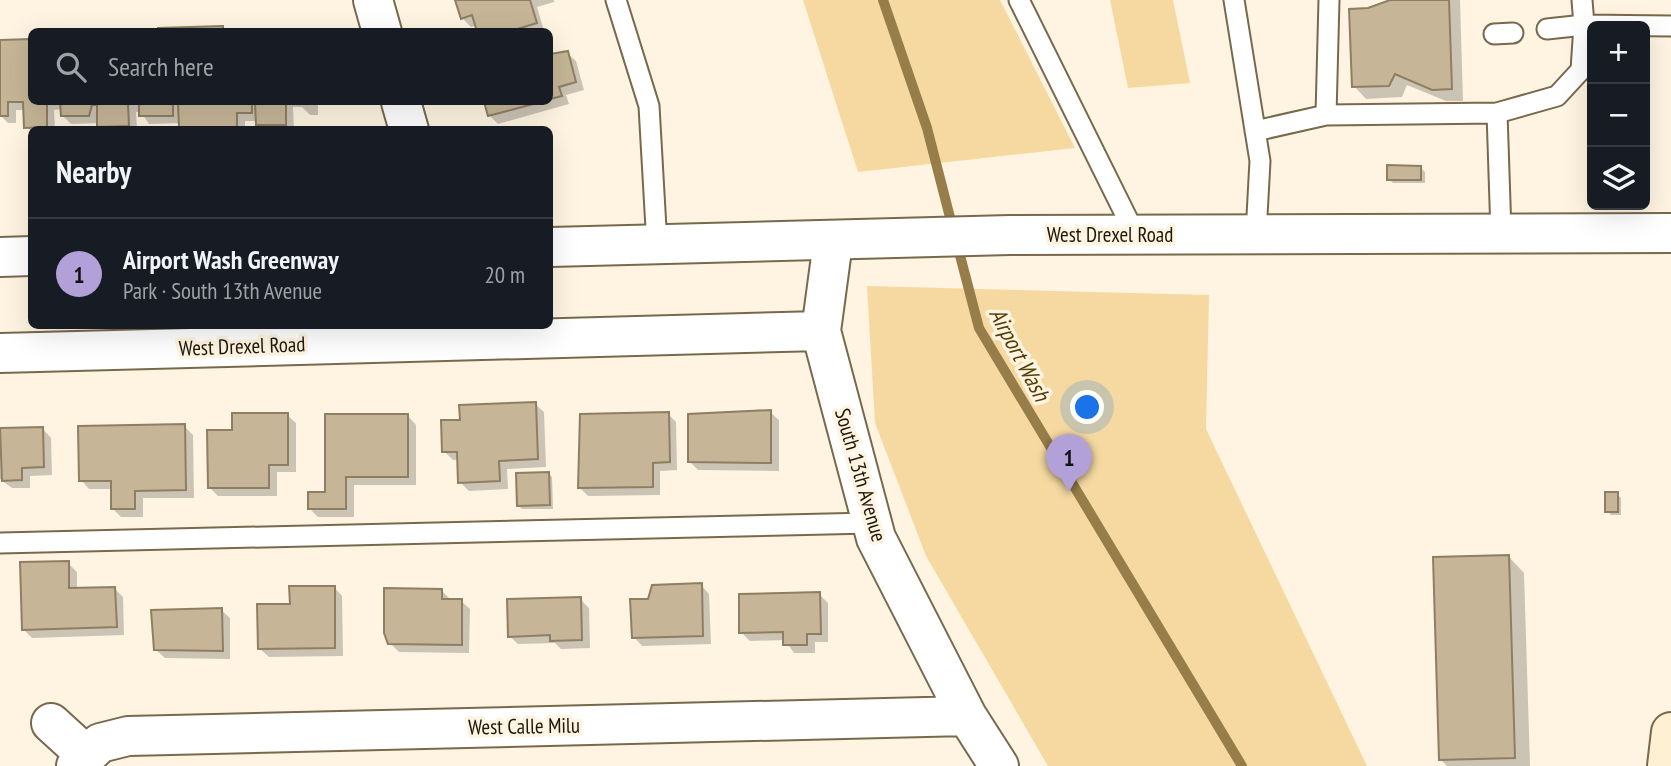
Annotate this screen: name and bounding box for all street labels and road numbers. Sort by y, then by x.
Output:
street label: West Drexel Road [1047,221,1173,248]
street label: West Drexel Road [178,330,306,362]
street label: South 13th Avenue [829,405,893,545]
street label: West Calle Milu [468,712,580,740]

